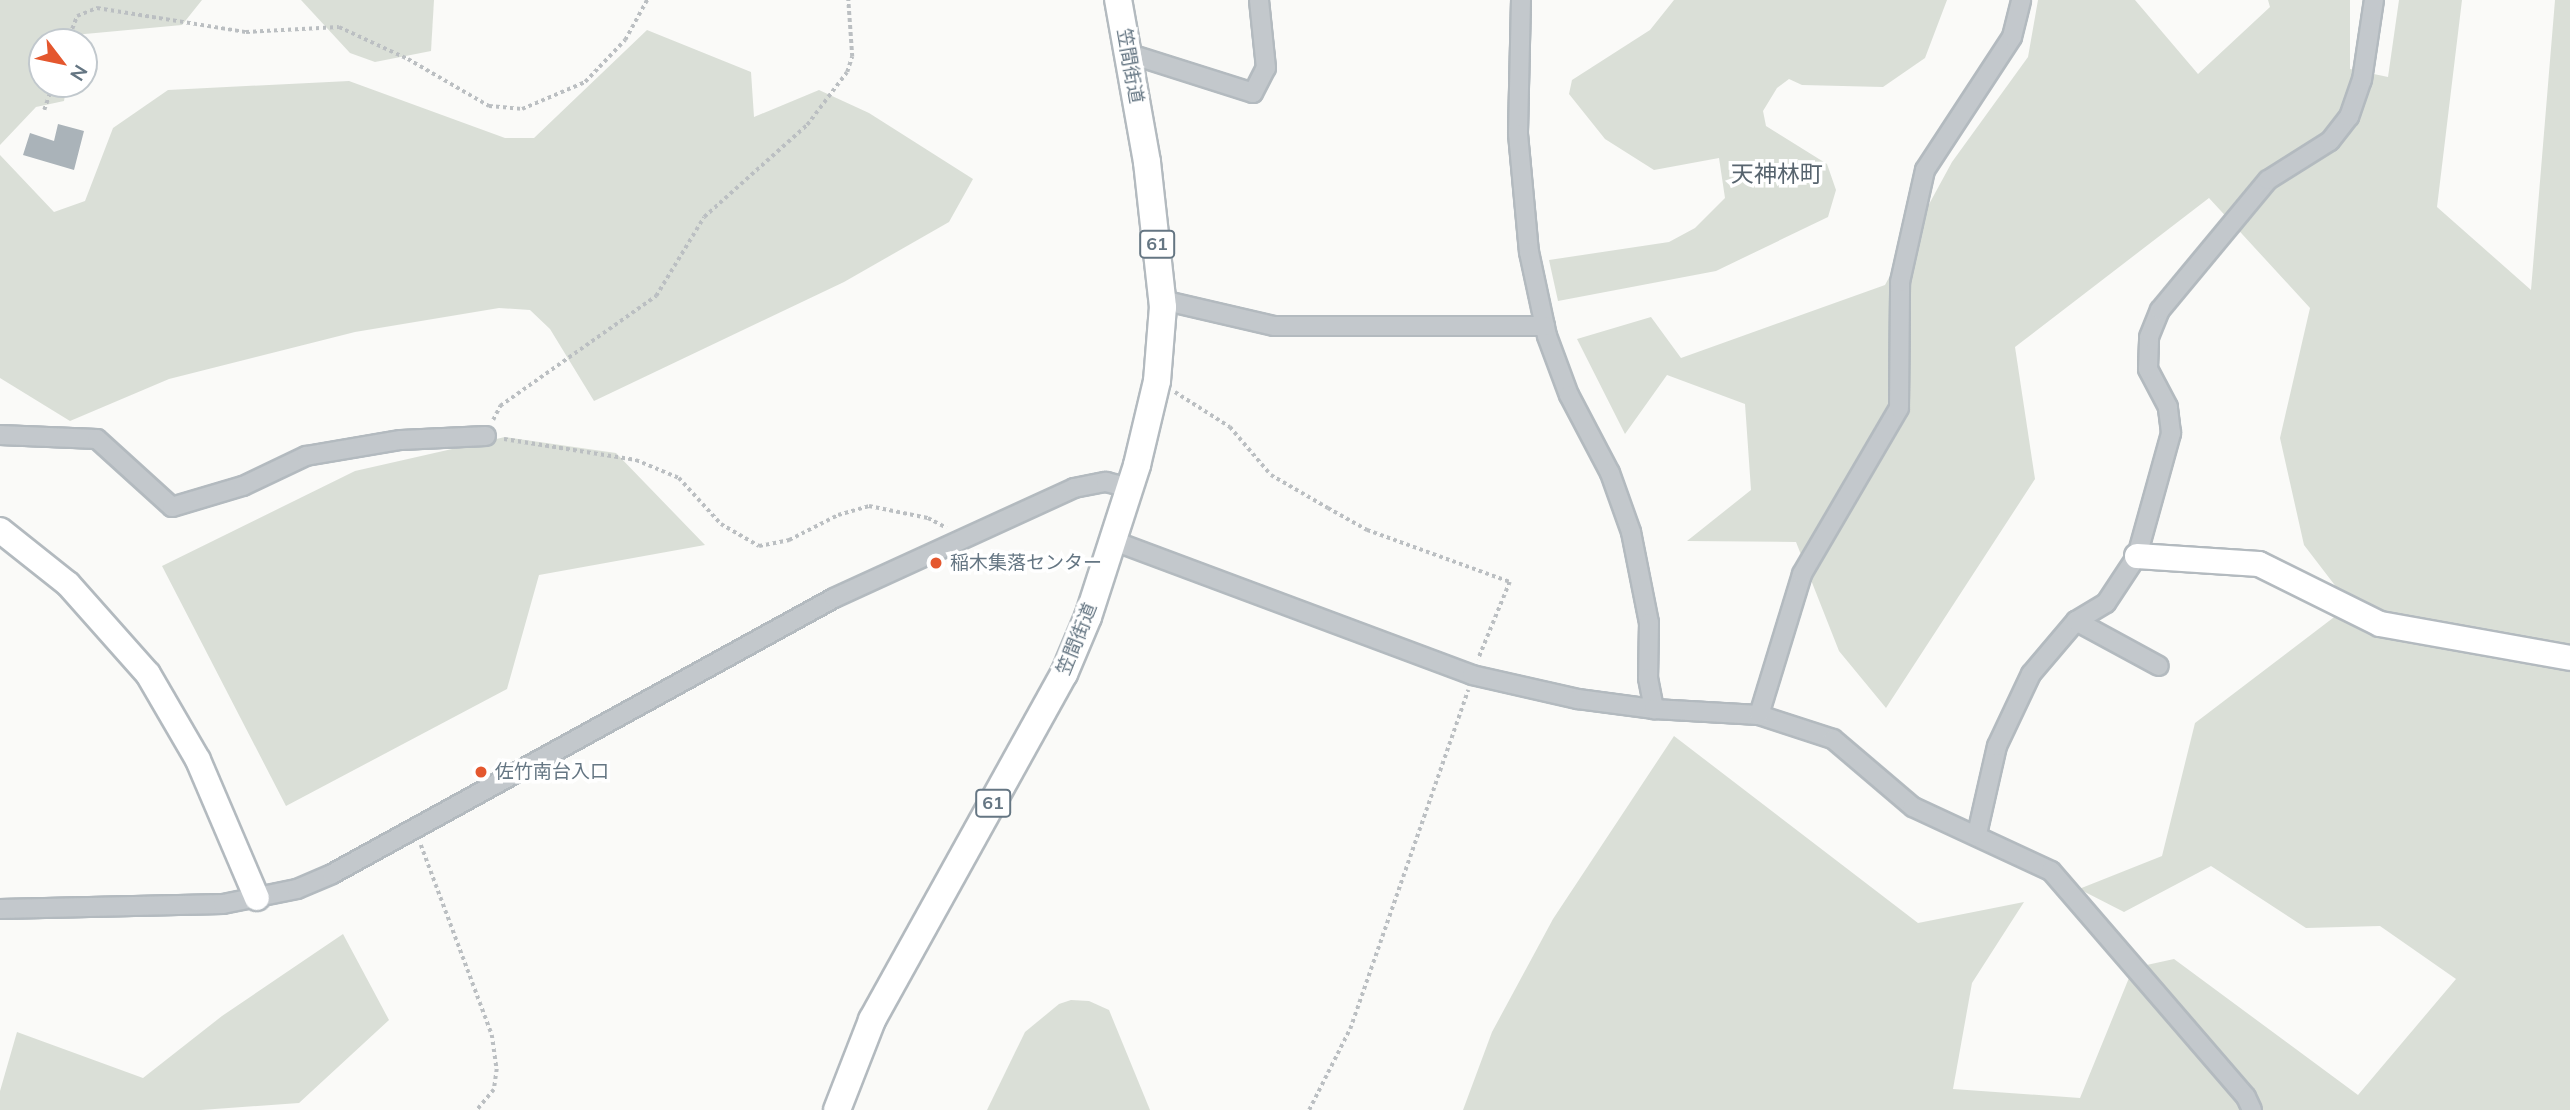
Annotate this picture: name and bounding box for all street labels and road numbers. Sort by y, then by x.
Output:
street label: 笠間街道 [1112,27,1148,105]
road number: 61 [1138,230,1176,258]
street label: 笠間街道 [1052,599,1102,679]
road number: 61 [974,788,1012,818]

